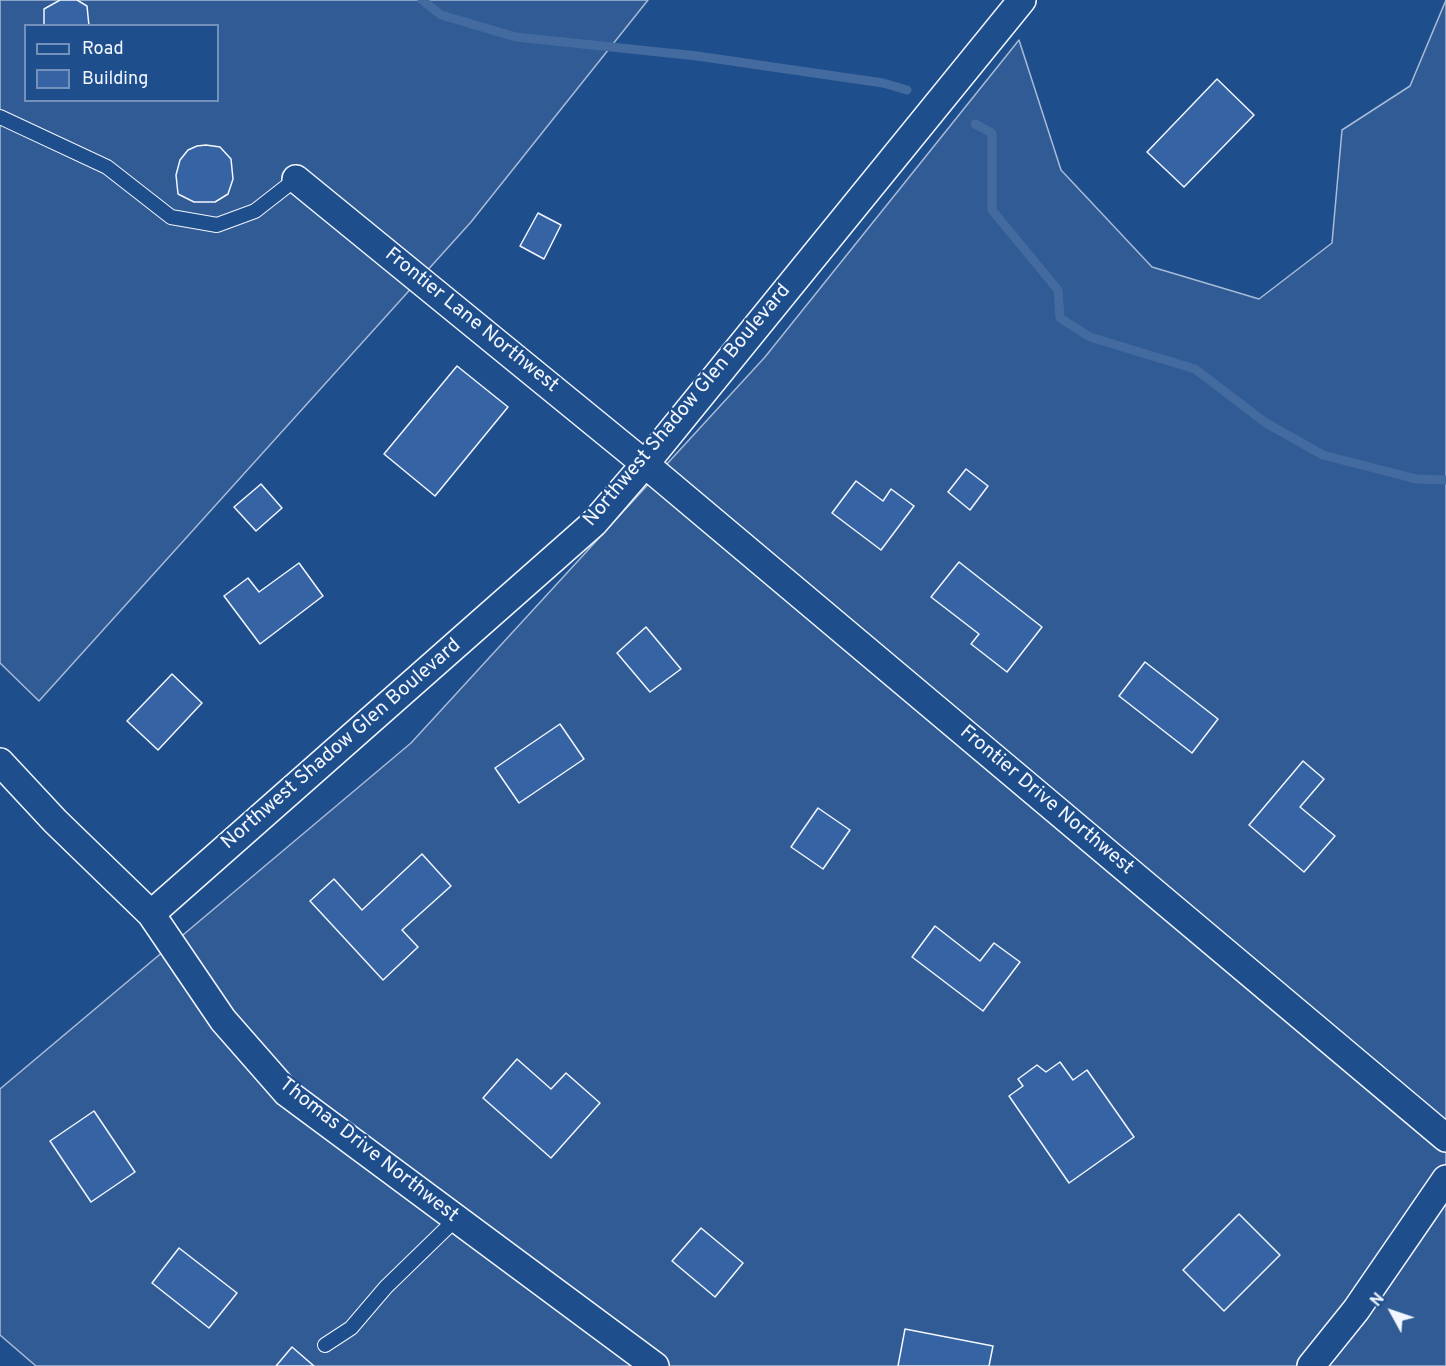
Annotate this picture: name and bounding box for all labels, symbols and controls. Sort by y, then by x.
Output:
legend [24,24,219,102]
text: Road [82,38,124,61]
text: Building [82,68,148,91]
street label: Frontier Lane Northwest [379,244,563,398]
street label: Northwest Shadow Glen Boulevard [579,280,797,532]
street label: Northwest Shadow Glen Boulevard [217,634,467,856]
street label: Frontier Drive Northwest [954,721,1138,881]
street label: Thomas Drive Northwest [274,1074,462,1228]
north arrow [1362,1282,1422,1342]
text: N [1367,1290,1390,1311]

